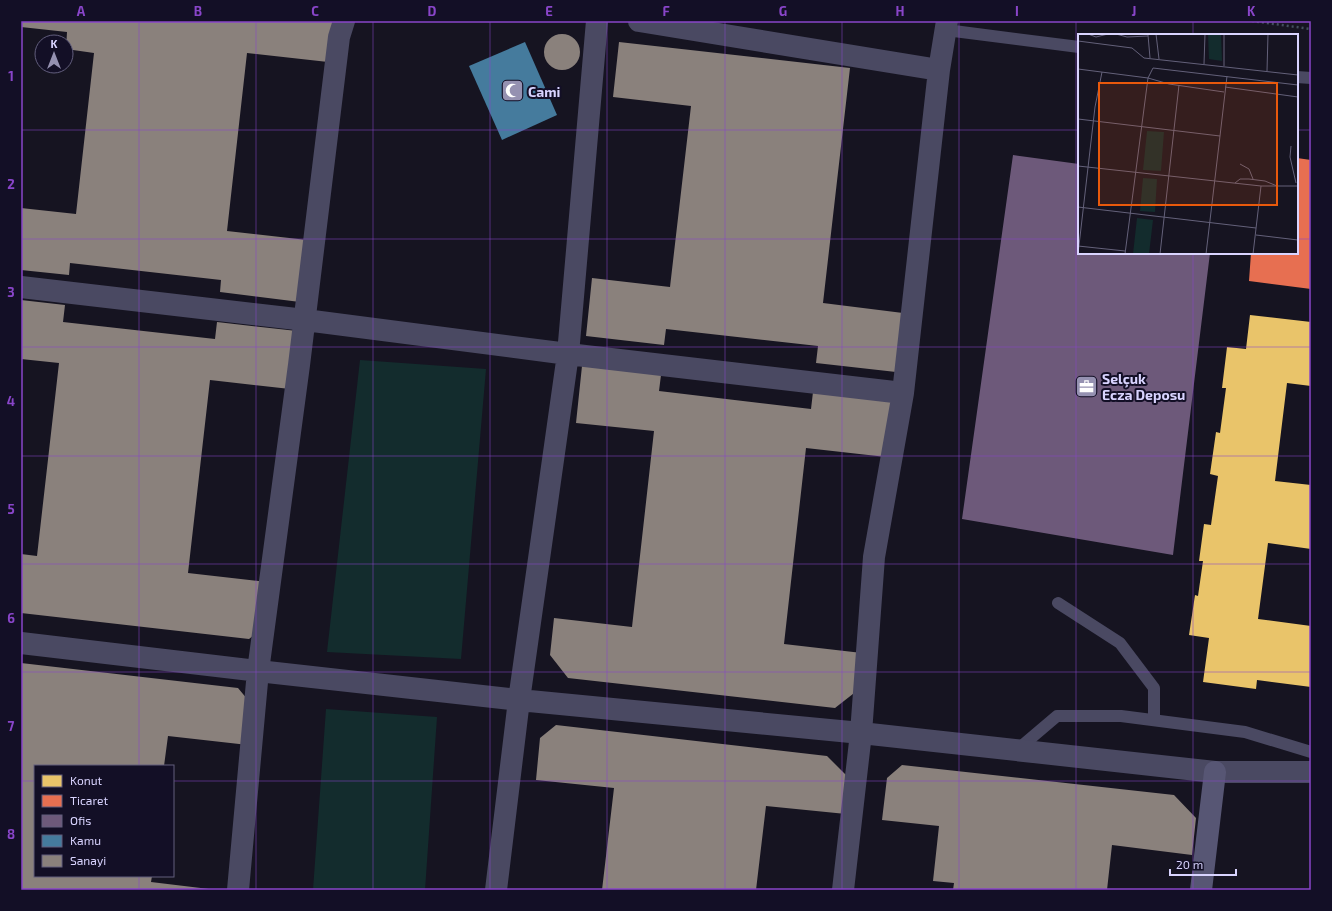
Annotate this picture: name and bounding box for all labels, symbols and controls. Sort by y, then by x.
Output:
text: A [77,3,86,19]
text: B [194,3,202,19]
text: C [311,3,319,19]
text: D [428,3,437,19]
text: E [545,3,553,19]
text: F [662,3,670,19]
text: G [779,3,787,19]
text: H [896,3,905,19]
text: I [1015,3,1019,19]
text: J [1132,3,1136,19]
text: K [1247,3,1256,19]
north arrow [34,34,74,74]
inset map [1078,34,1298,254]
text: K [51,37,58,50]
text: 1 [8,68,14,84]
mosque icon: Cami [500,78,526,104]
place label: Cami [528,83,560,100]
text: 2 [7,176,15,192]
text: 3 [7,284,15,300]
place label: Selçuk Ecza Deposu [1102,370,1185,403]
office icon: Selçuk Ecza Deposu [1074,373,1100,399]
text: 4 [7,393,15,409]
text: 5 [7,501,15,517]
text: 6 [7,610,15,626]
text: 7 [8,718,15,734]
legend [34,765,174,877]
text: Konut [70,773,103,787]
text: Ticaret [70,793,109,807]
text: Ofis [70,813,91,827]
text: 8 [7,826,15,842]
text: Kamu [70,833,101,847]
scale bar [1170,851,1236,877]
text: Sanayi [70,853,106,867]
text: 20 m [1176,857,1203,871]

